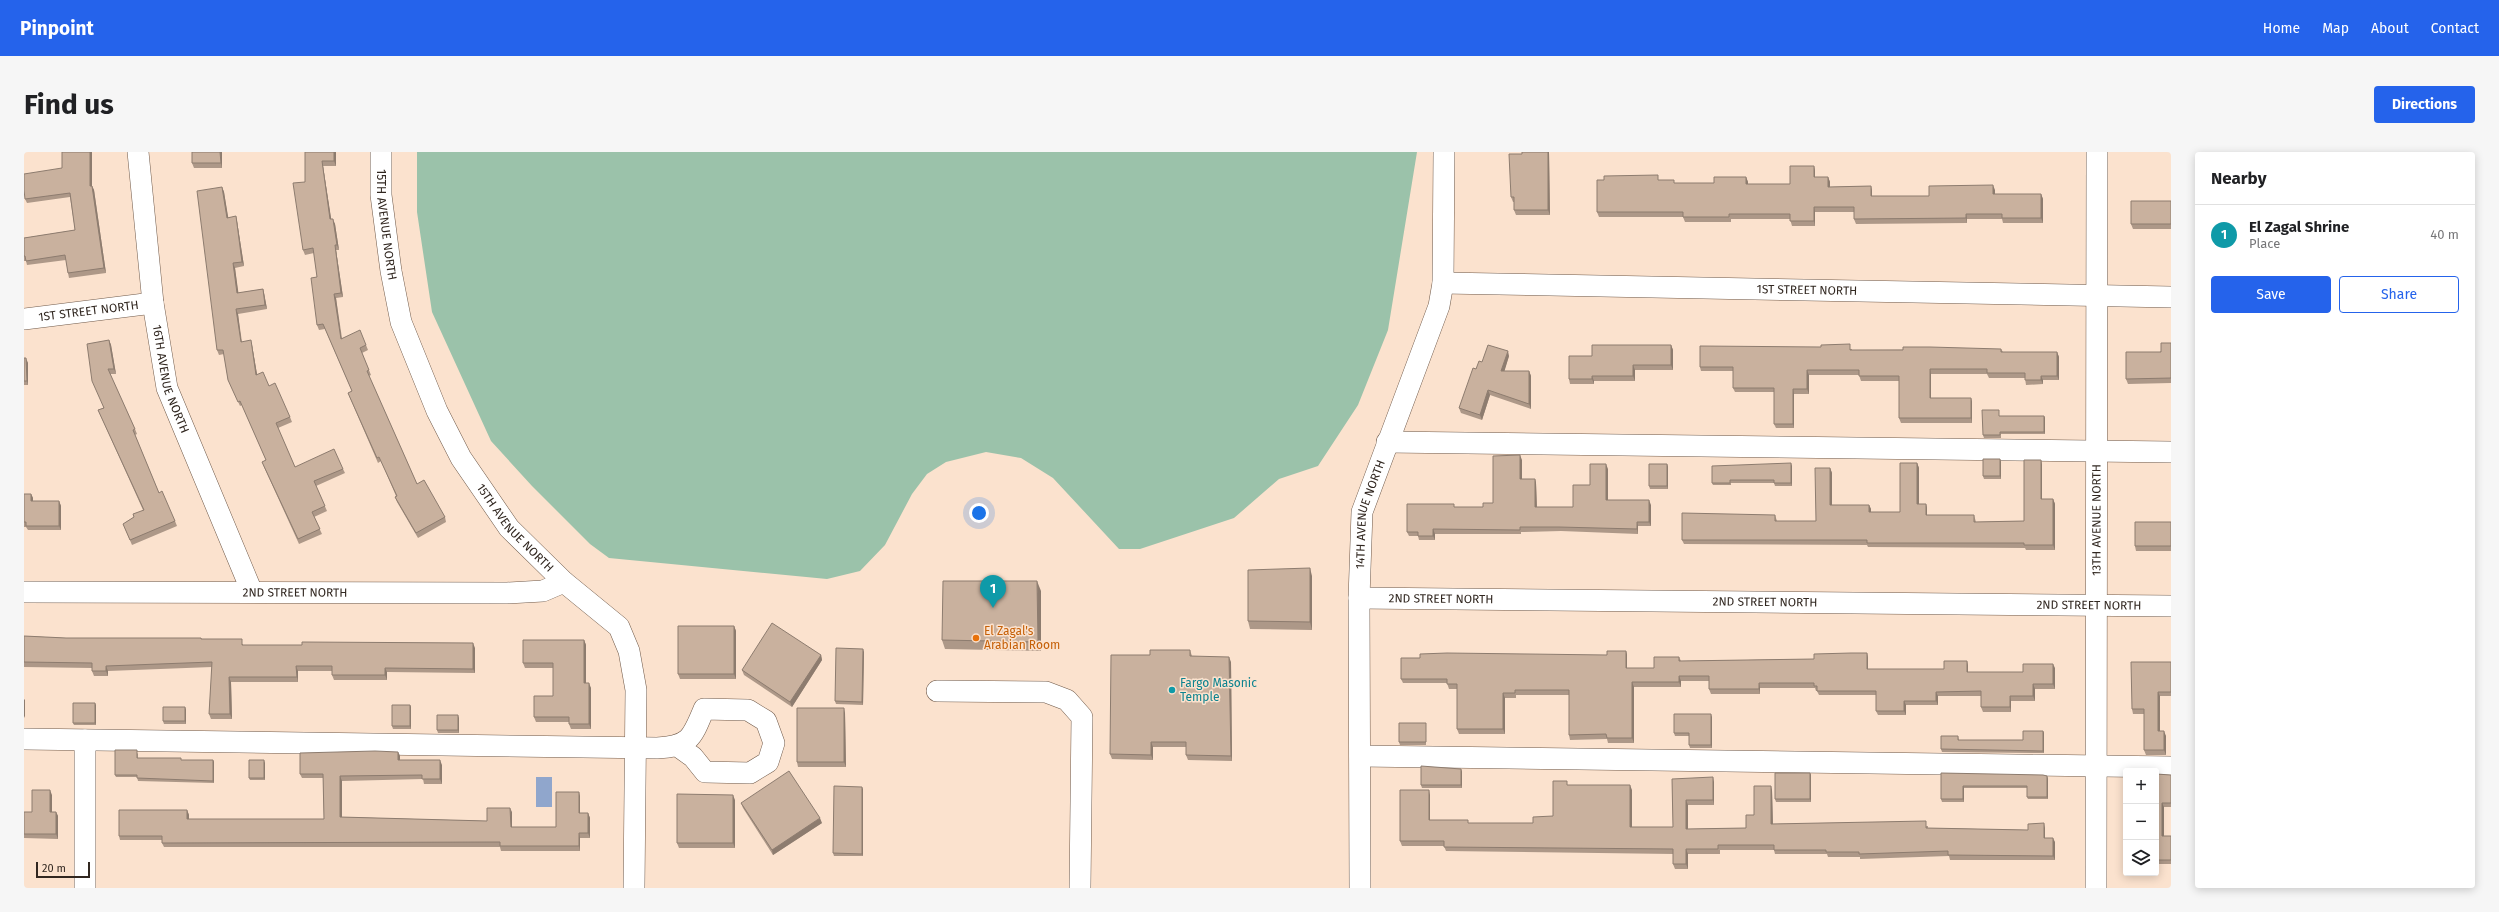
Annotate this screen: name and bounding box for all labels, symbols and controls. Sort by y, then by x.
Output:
text: Pinpoint [20,17,94,40]
text: Home [2263,20,2300,37]
text: Map [2322,20,2349,37]
text: About [2371,20,2409,37]
text: Contact [2431,20,2479,37]
button: Directions [2374,86,2475,123]
text: Find us [24,88,114,121]
text: Nearby [2211,168,2266,189]
street label: 15TH AVENUE NORTH [374,169,400,281]
text: El Zagal Shrine [2249,218,2349,236]
text: 1 [2221,227,2227,242]
text: 40 m [2430,227,2459,242]
text: Place [2249,236,2280,251]
button: Save [2211,276,2331,313]
button: Share [2339,276,2459,313]
street label: 1ST STREET NORTH [1756,282,1857,298]
street label: 1ST STREET NORTH [38,298,139,324]
street label: 16TH AVENUE NORTH [150,324,192,435]
street label: 14TH AVENUE NORTH [1353,458,1388,569]
street label: 13TH AVENUE NORTH [2089,464,2104,576]
street label: 15TH AVENUE NORTH [474,481,556,575]
your location [969,503,989,523]
pin: 1 [980,575,1006,608]
street label: 2ND STREET NORTH [242,585,348,600]
street label: 2ND STREET NORTH [1388,591,1494,606]
street label: 2ND STREET NORTH [1712,594,1818,610]
street label: 2ND STREET NORTH [2036,598,2142,613]
place label: El Zagal's Arabian Room [984,624,1060,652]
marker: El Zagal's Arabian Room [971,633,981,643]
place label: Fargo Masonic Temple [1180,676,1257,704]
marker: Fargo Masonic Temple [1167,685,1177,695]
map controls [2123,768,2159,876]
button: + [2123,768,2159,804]
button: − [2123,804,2159,840]
button: layers [2123,840,2159,876]
scale bar [36,860,90,879]
text: 20 m [42,862,66,875]

